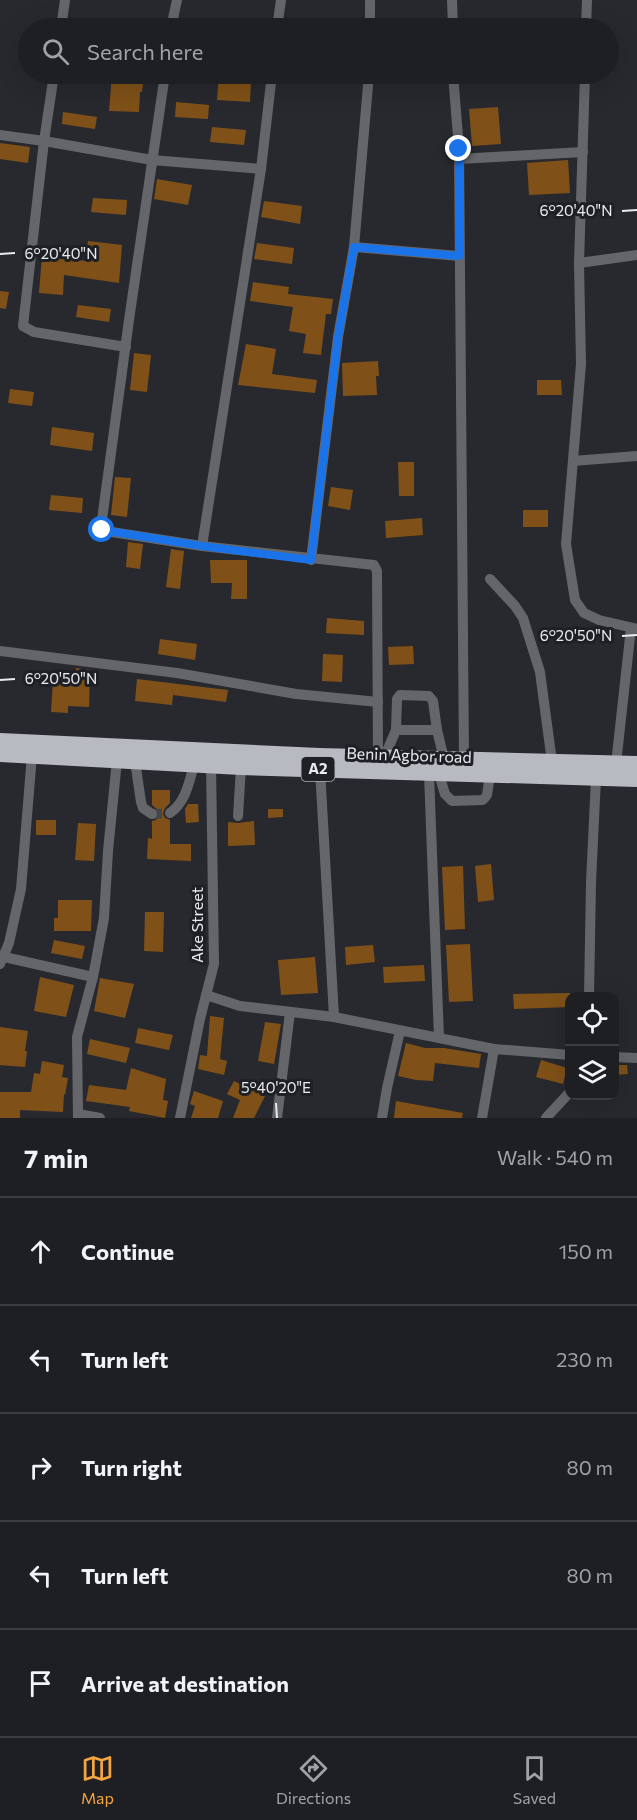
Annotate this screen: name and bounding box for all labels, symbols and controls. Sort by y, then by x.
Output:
search box [18,18,619,84]
icon: search [39,35,72,68]
text: Search here [87,38,203,65]
route end [445,135,471,161]
text: 6°20'40"N [540,201,612,219]
text: 6°20'40"N [25,244,97,262]
route start [88,516,114,542]
text: 6°20'50"N [540,626,612,644]
text: 6°20'50"N [25,669,97,687]
street label: Benin Agbor road [346,743,472,766]
road number: A2 [302,757,334,781]
street label: Ake Street [187,887,206,963]
map controls [565,992,619,1100]
button: locate [565,992,619,1046]
button: layers [565,1046,619,1100]
text: 5°40'20"E [241,1078,311,1096]
text: 7 min [24,1142,88,1173]
text: Walk · 540 m [497,1145,613,1169]
icon: ahead [24,1235,57,1268]
text: Continue [81,1238,174,1265]
text: 150 m [559,1239,613,1263]
icon: left [24,1343,57,1376]
text: Turn left [81,1346,168,1373]
text: 230 m [556,1347,613,1371]
icon: right [24,1451,57,1484]
text: Turn right [81,1454,182,1481]
text: 80 m [567,1455,613,1479]
icon: left [24,1559,57,1592]
text: Turn left [81,1562,168,1589]
text: 80 m [567,1563,613,1587]
icon: arrive [24,1667,57,1700]
text: Arrive at destination [81,1670,289,1697]
tab: Map [81,1752,114,1807]
tab: Directions [276,1752,351,1807]
tab: Saved [513,1752,556,1807]

